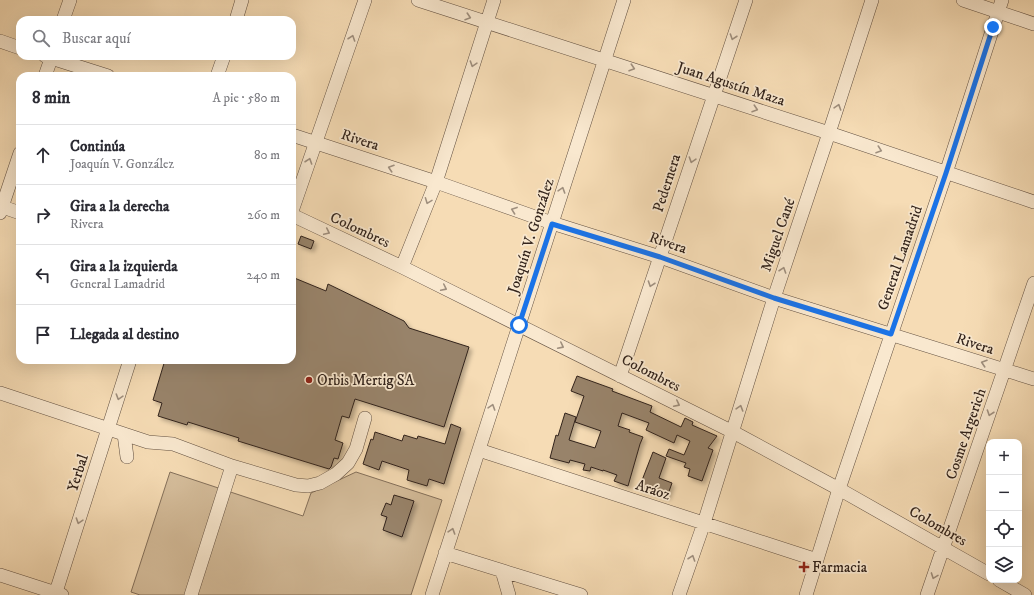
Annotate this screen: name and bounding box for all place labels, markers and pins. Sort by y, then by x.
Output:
place label: Orbis Mertig SA [317,371,415,390]
marker: Orbis Mertig SA [304,375,314,385]
place label: Farmacia [812,558,868,577]
marker: Farmacia [799,562,809,572]

